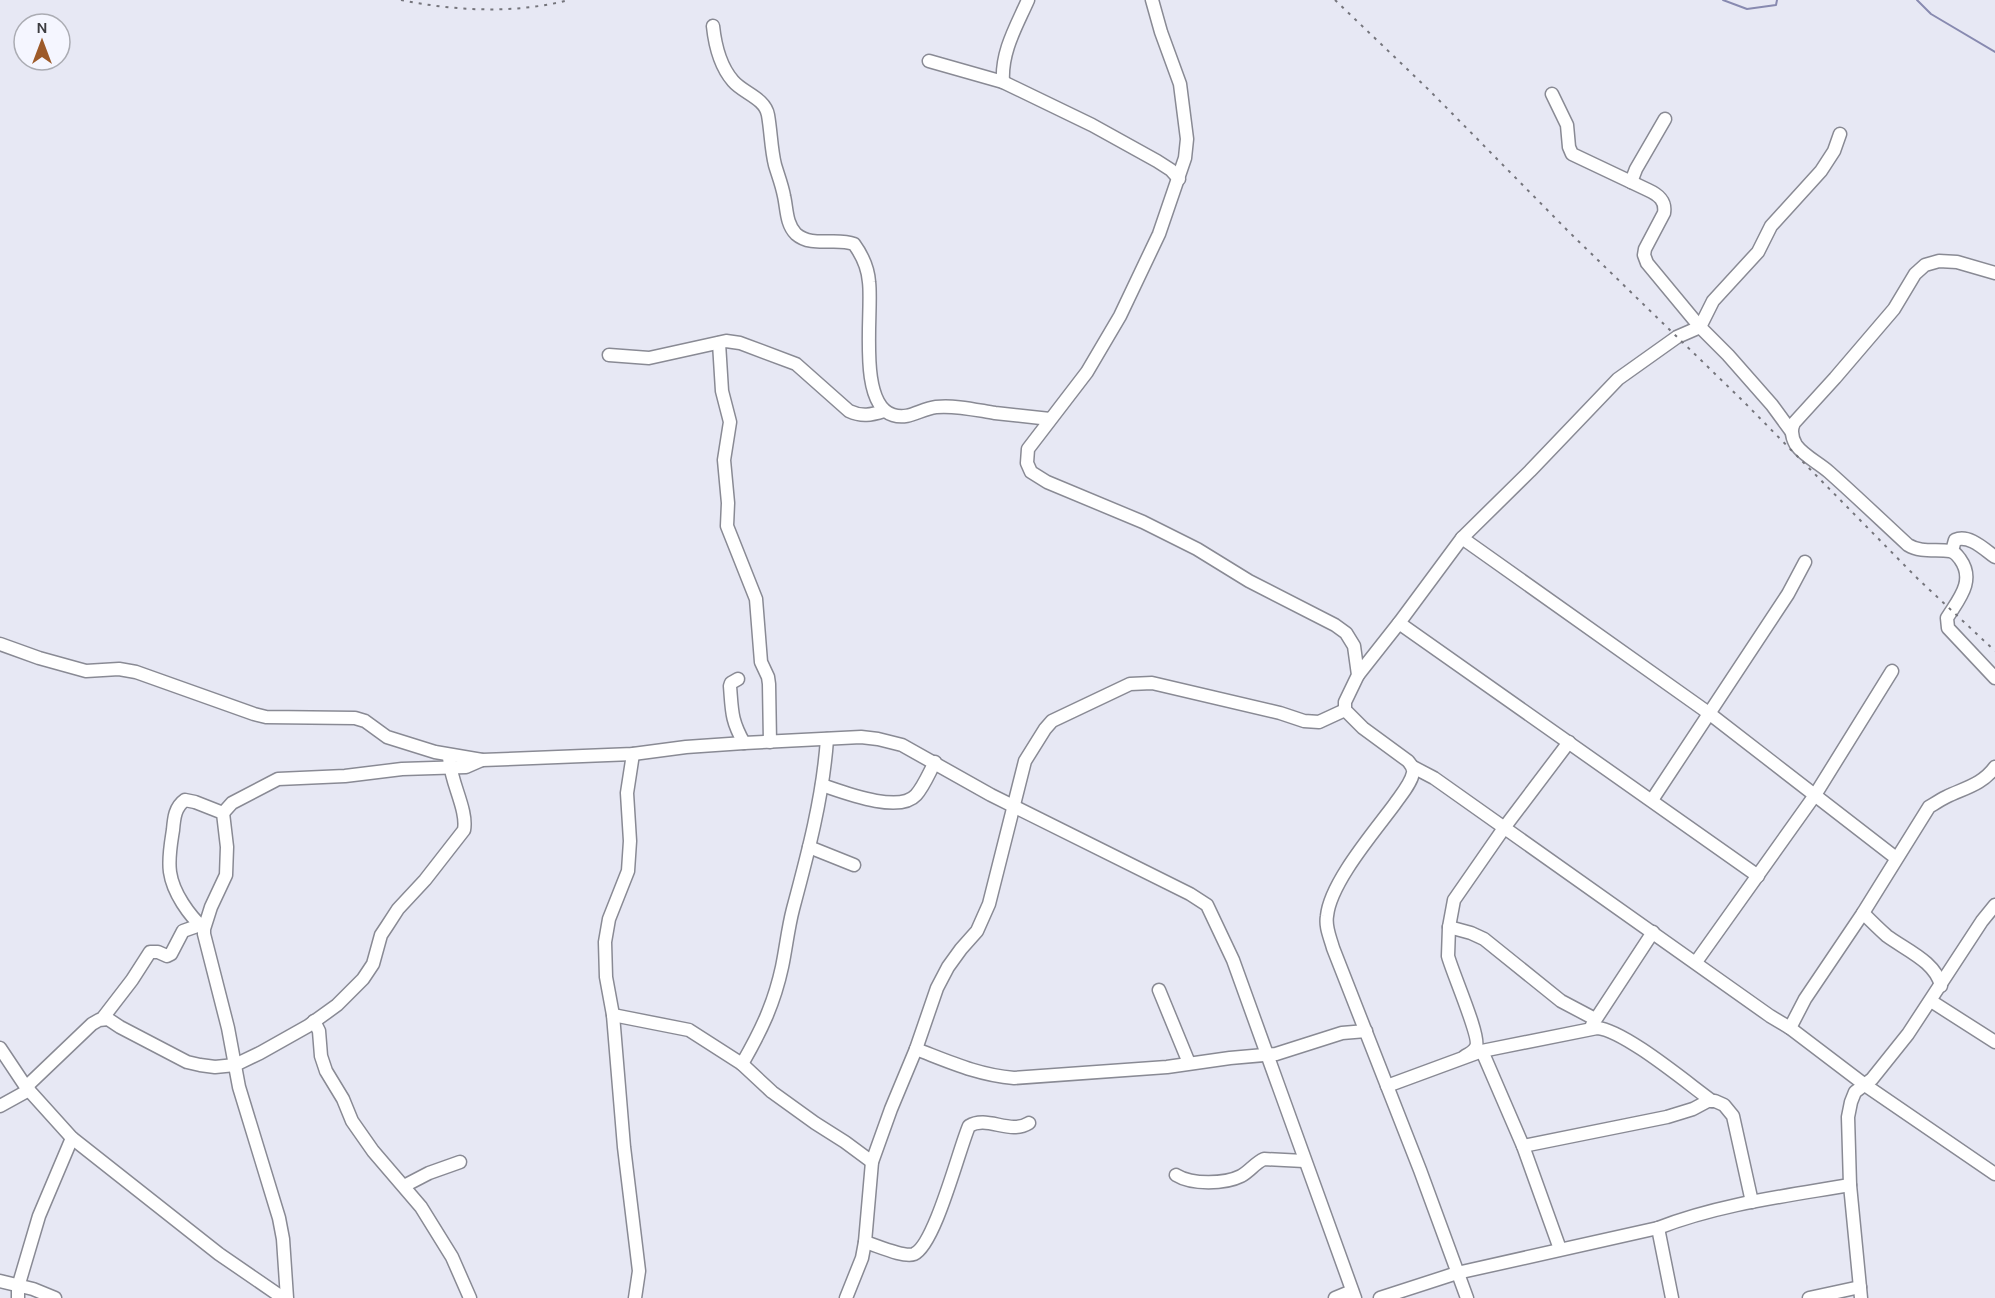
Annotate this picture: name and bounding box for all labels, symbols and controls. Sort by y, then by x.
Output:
north arrow [12,12,72,72]
text: N [36,18,48,37]

